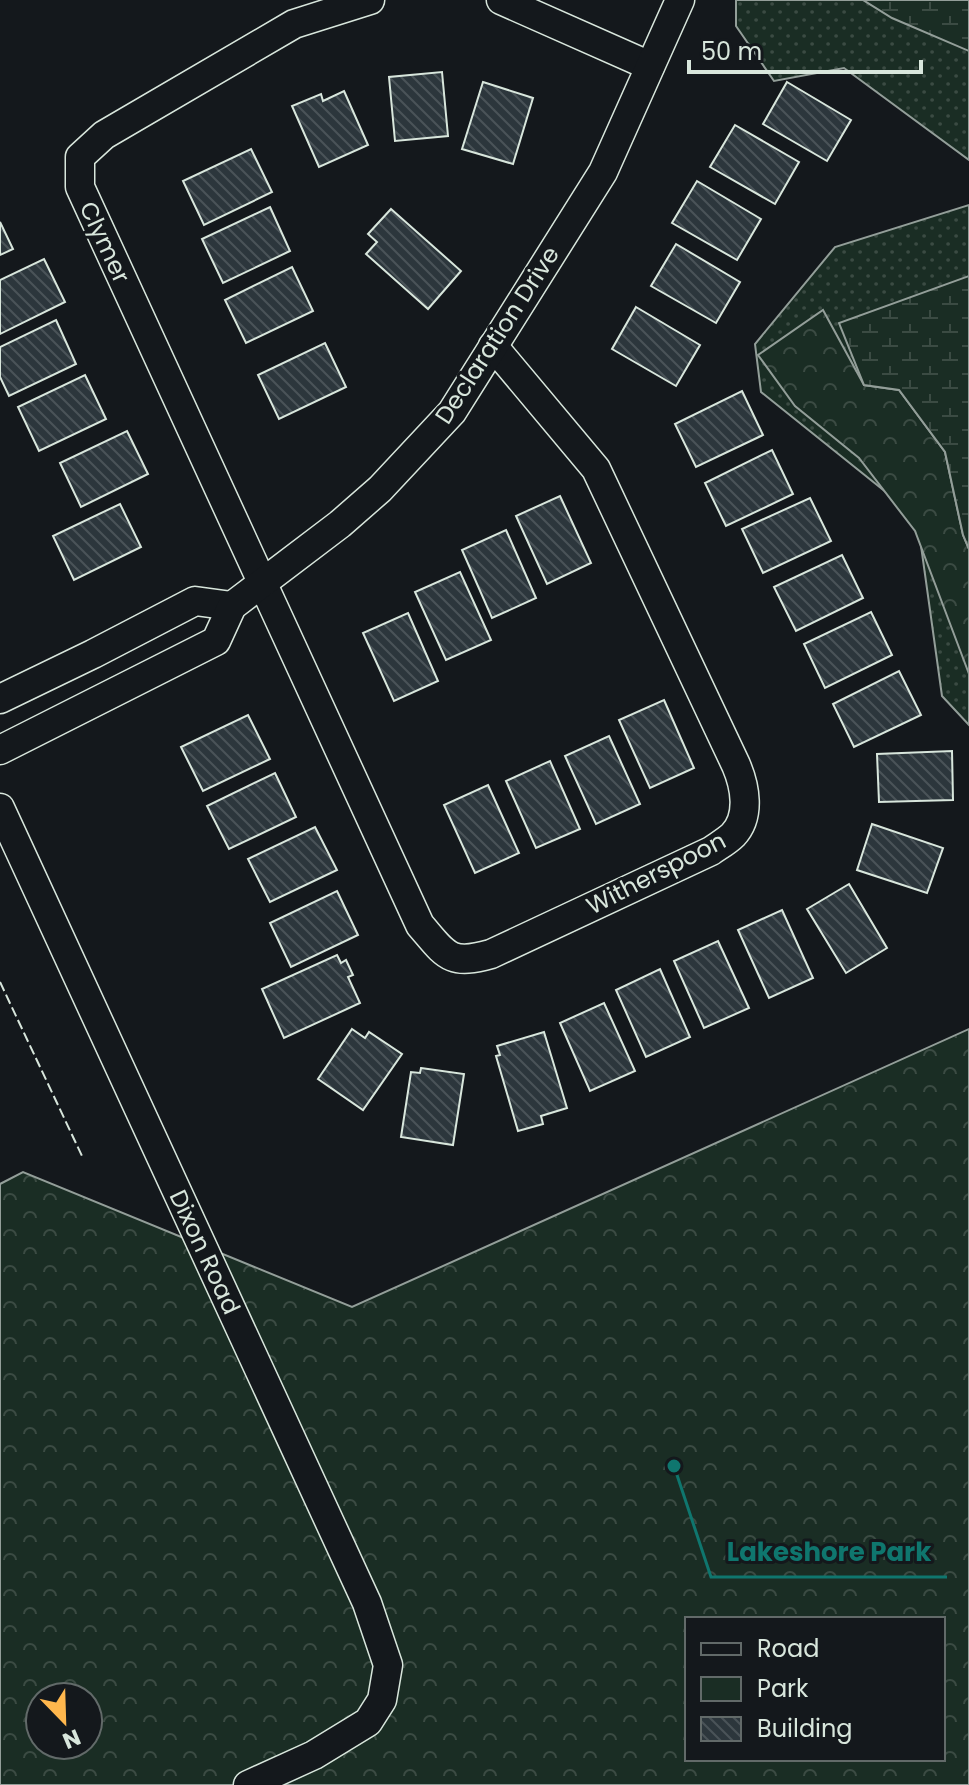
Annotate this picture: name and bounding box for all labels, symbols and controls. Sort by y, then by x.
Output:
scale bar [689,24,921,74]
text: 50 m [701,35,762,68]
street label: Clymer [72,196,138,288]
street label: Declaration Drive [427,240,567,430]
street label: Witherspoon [581,824,731,922]
street label: Dixon Road [162,1184,248,1320]
callout: Lakeshore Park [711,1527,947,1577]
text: Lakeshore Park [727,1534,931,1570]
legend [685,1617,945,1761]
text: Road [757,1632,819,1665]
text: Park [757,1672,809,1705]
north arrow [24,1681,104,1761]
text: Building [757,1712,853,1745]
text: N [58,1721,85,1756]

